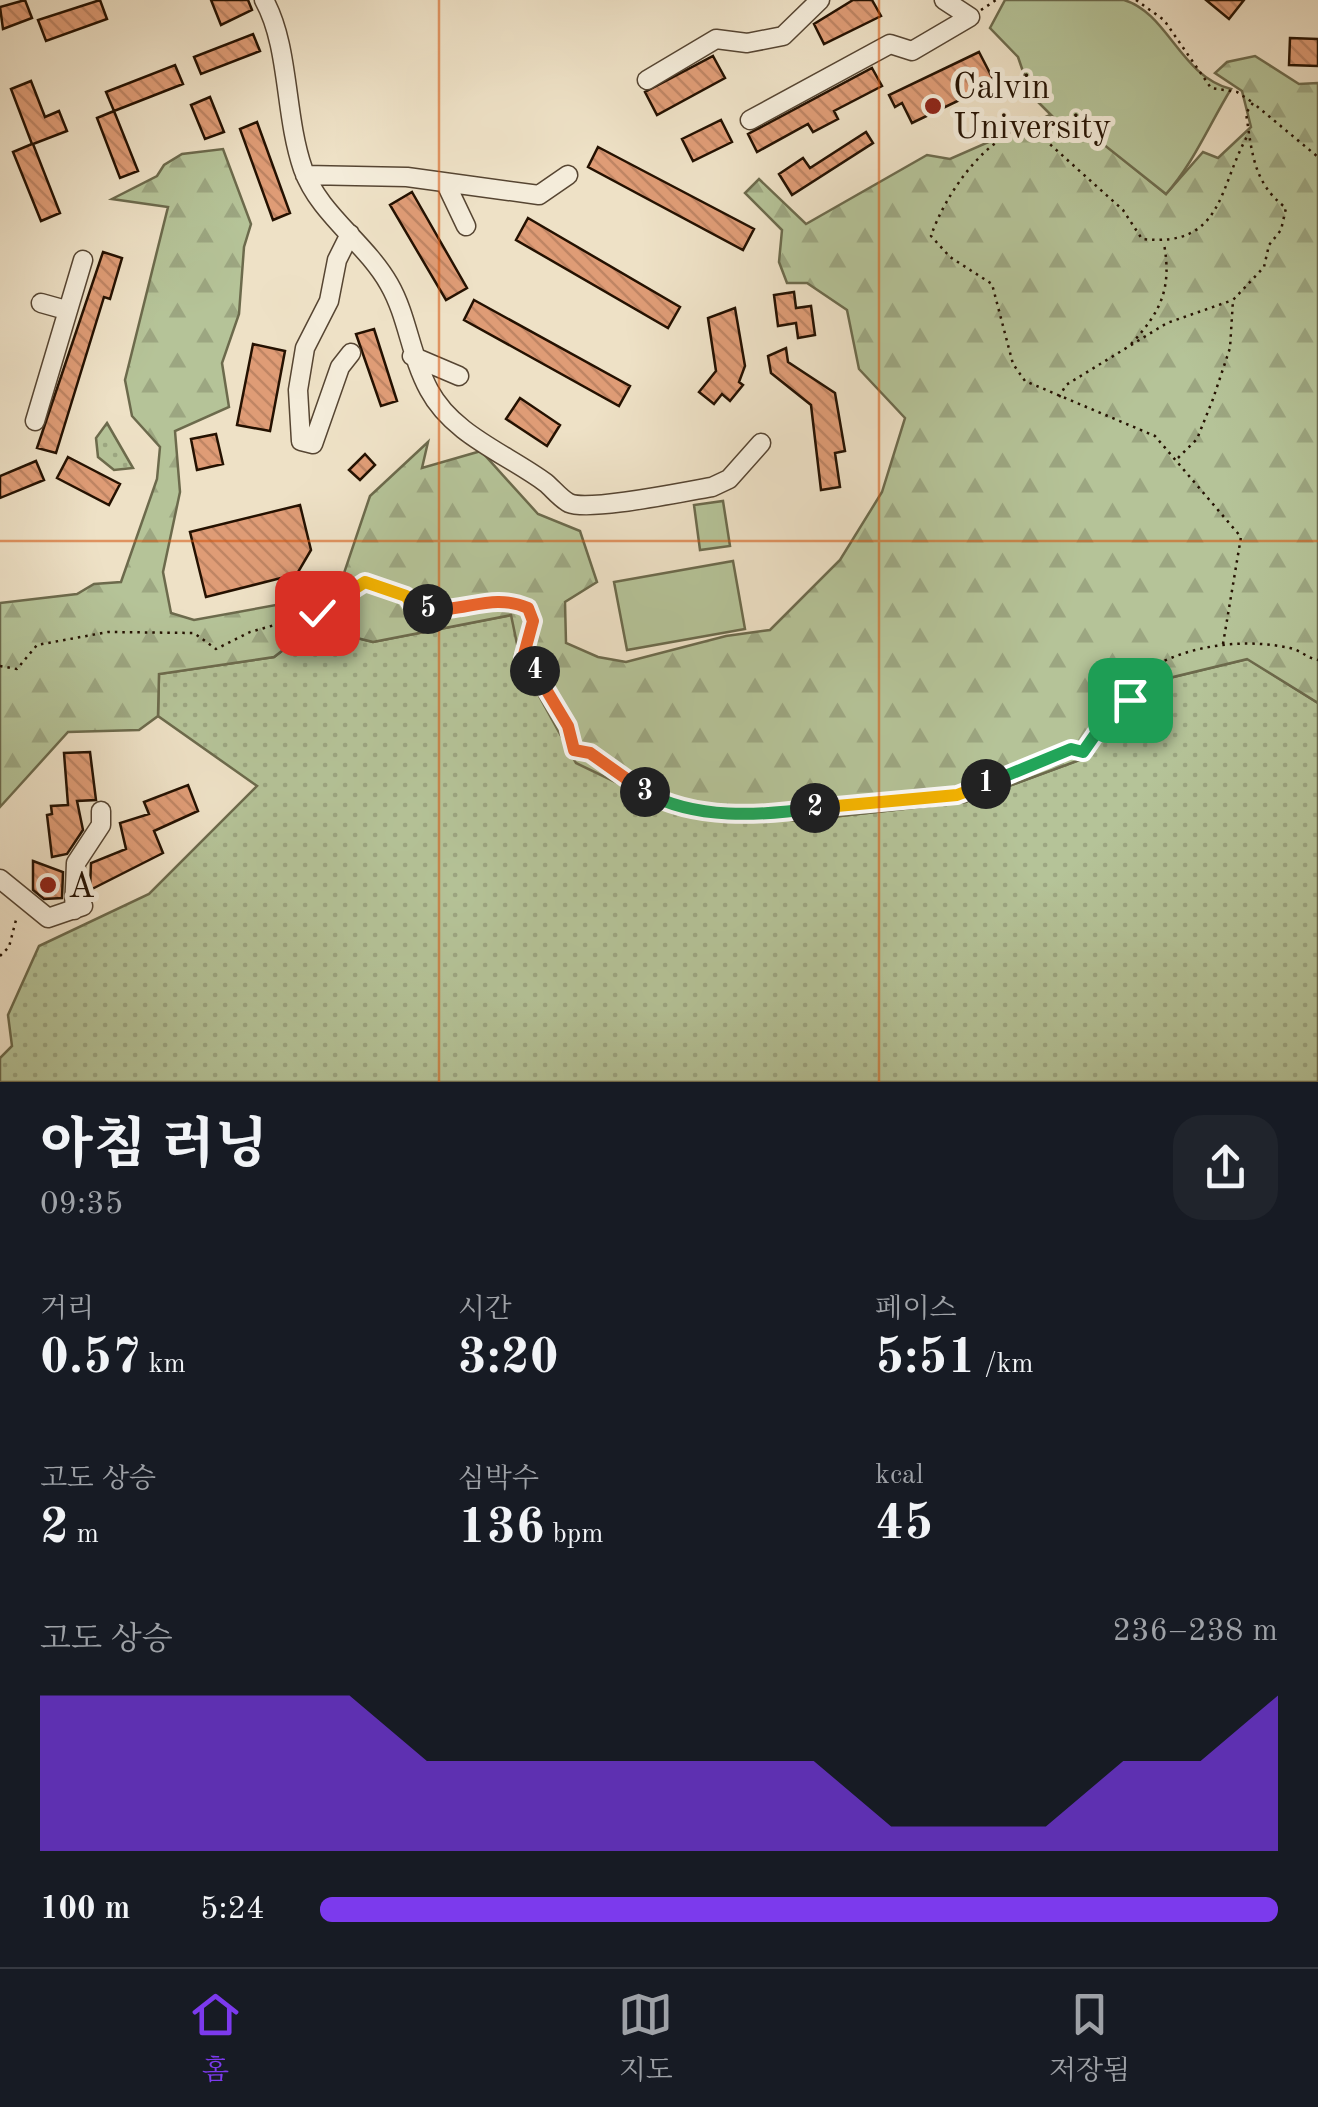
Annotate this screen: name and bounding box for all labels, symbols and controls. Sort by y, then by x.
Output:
place label: Calvin University [953,71,1111,146]
marker: Calvin University [922,95,944,117]
pin [275,571,360,656]
pin: 5 [403,584,453,634]
icon: check [290,586,345,641]
text: 5 [420,595,436,623]
pin: 4 [510,646,560,696]
text: 4 [527,657,543,685]
pin [1088,658,1173,743]
icon: arrive [1103,673,1158,728]
pin: 1 [961,759,1011,809]
pin: 3 [620,767,670,817]
text: 1 [978,770,994,798]
text: 3 [637,778,653,806]
pin: 2 [790,783,840,833]
text: 2 [807,794,823,822]
place label: A [68,870,95,905]
marker: A [37,874,59,896]
button: share [1173,1115,1278,1220]
text: 아침 러닝 [40,1120,268,1175]
text: 09:35 [40,1189,123,1221]
text: 거리 [40,1296,94,1324]
text: 시간 [458,1296,512,1324]
text: 페이스 [875,1296,956,1324]
text: 0.57 [40,1334,141,1384]
text: 3:20 [458,1334,559,1384]
text: 5:51 [875,1334,976,1384]
text: km [141,1351,186,1379]
text: /km [976,1351,1034,1379]
text: kcal [875,1462,924,1490]
text: 고도 상승 [40,1466,156,1494]
text: 심박수 [458,1466,539,1494]
text: 45 [875,1500,933,1550]
text: 2 [40,1504,69,1554]
text: 136 [458,1504,545,1554]
text: m [69,1521,99,1549]
text: bpm [545,1521,604,1549]
text: 236–238 m [1112,1616,1278,1648]
text: 고도 상승 [40,1625,173,1657]
text: 100 m [40,1894,130,1926]
text: 5:24 [200,1894,265,1926]
tab: 홈 [188,1987,243,2090]
tab: 지도 [618,1987,673,2090]
tab: 저장됨 [1049,1987,1130,2090]

